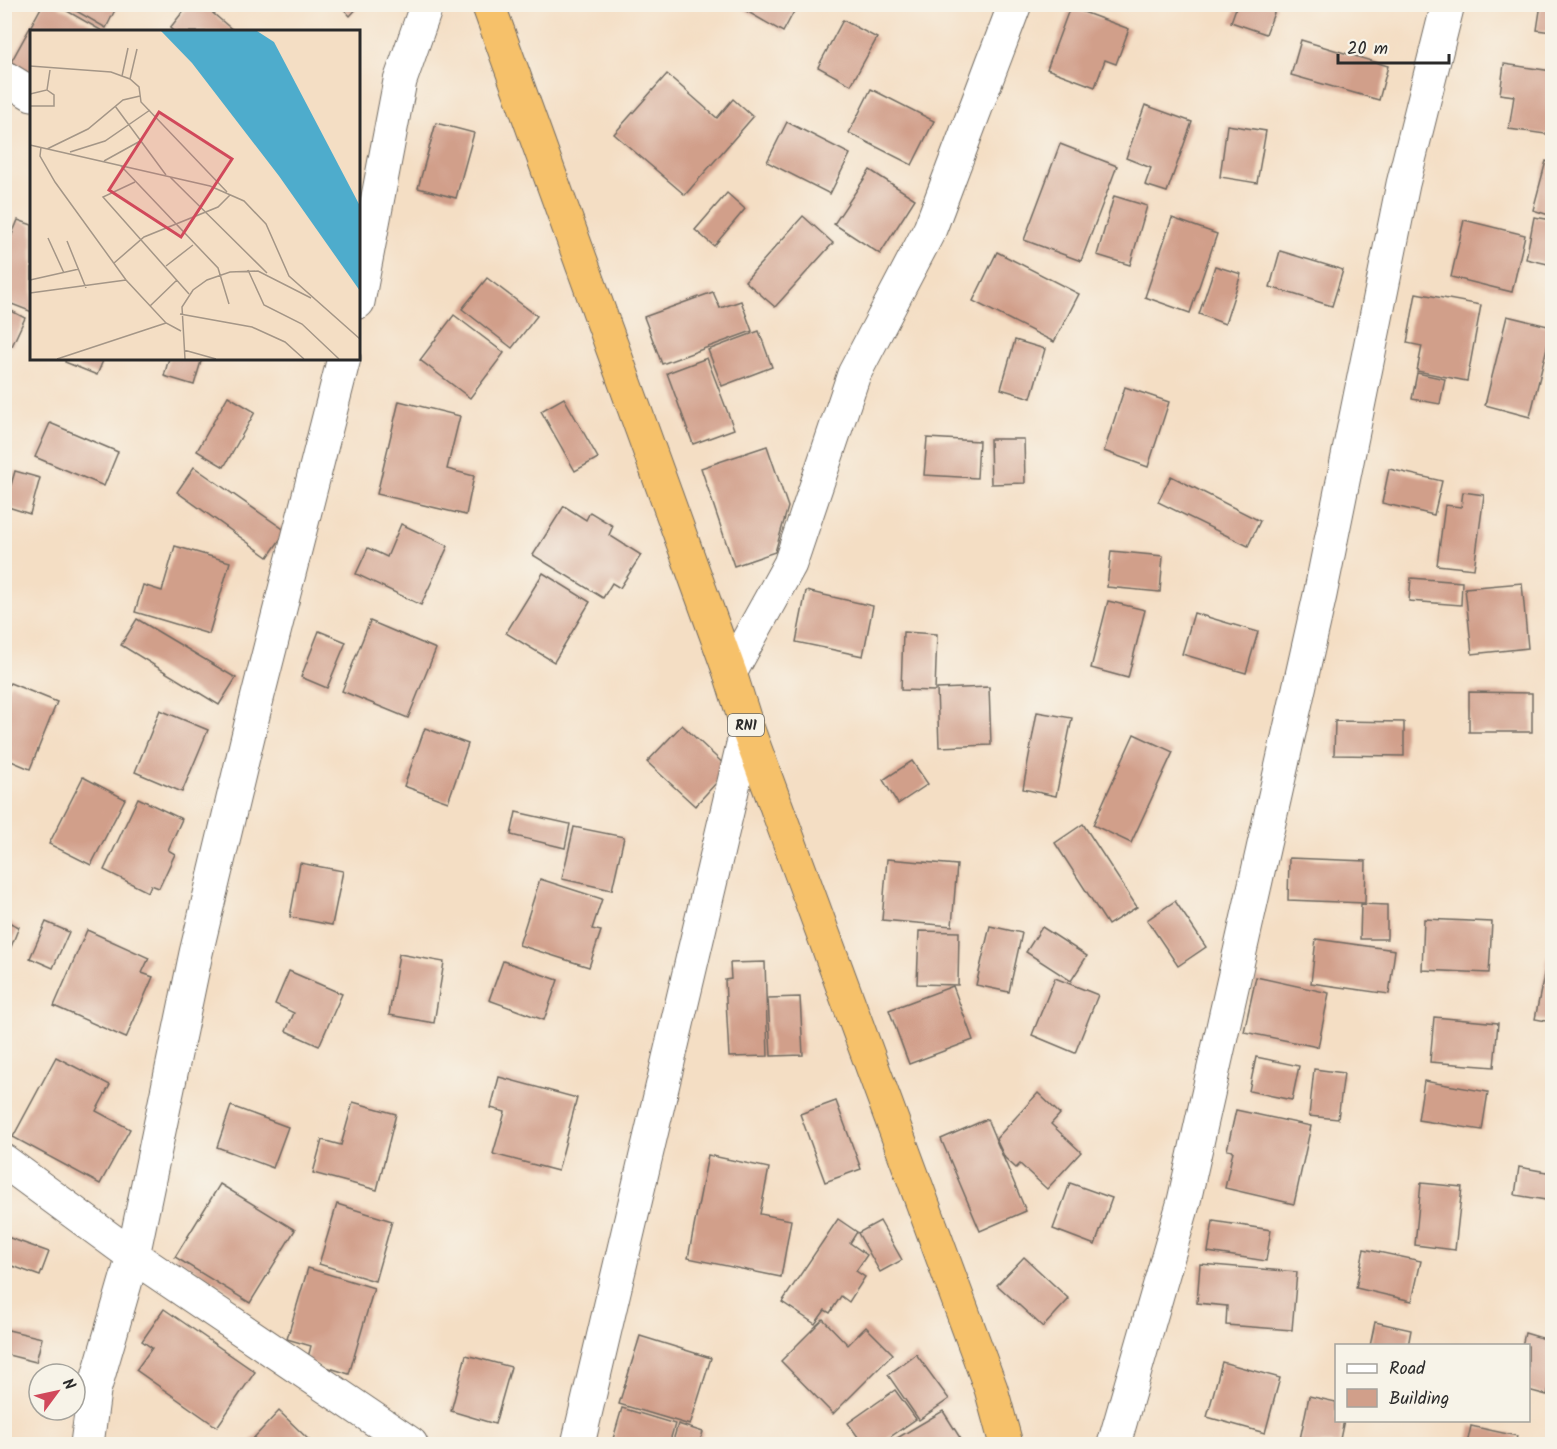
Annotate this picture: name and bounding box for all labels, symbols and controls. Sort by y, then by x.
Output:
scale bar [1338,27,1449,65]
inset map [30,30,360,360]
text: 20 m [1347,35,1388,64]
road number: RN1 [728,714,764,736]
legend [1335,1344,1530,1422]
text: Road [1389,1355,1426,1384]
north arrow [27,1362,87,1422]
text: N [55,1374,82,1396]
text: Building [1389,1385,1449,1414]

